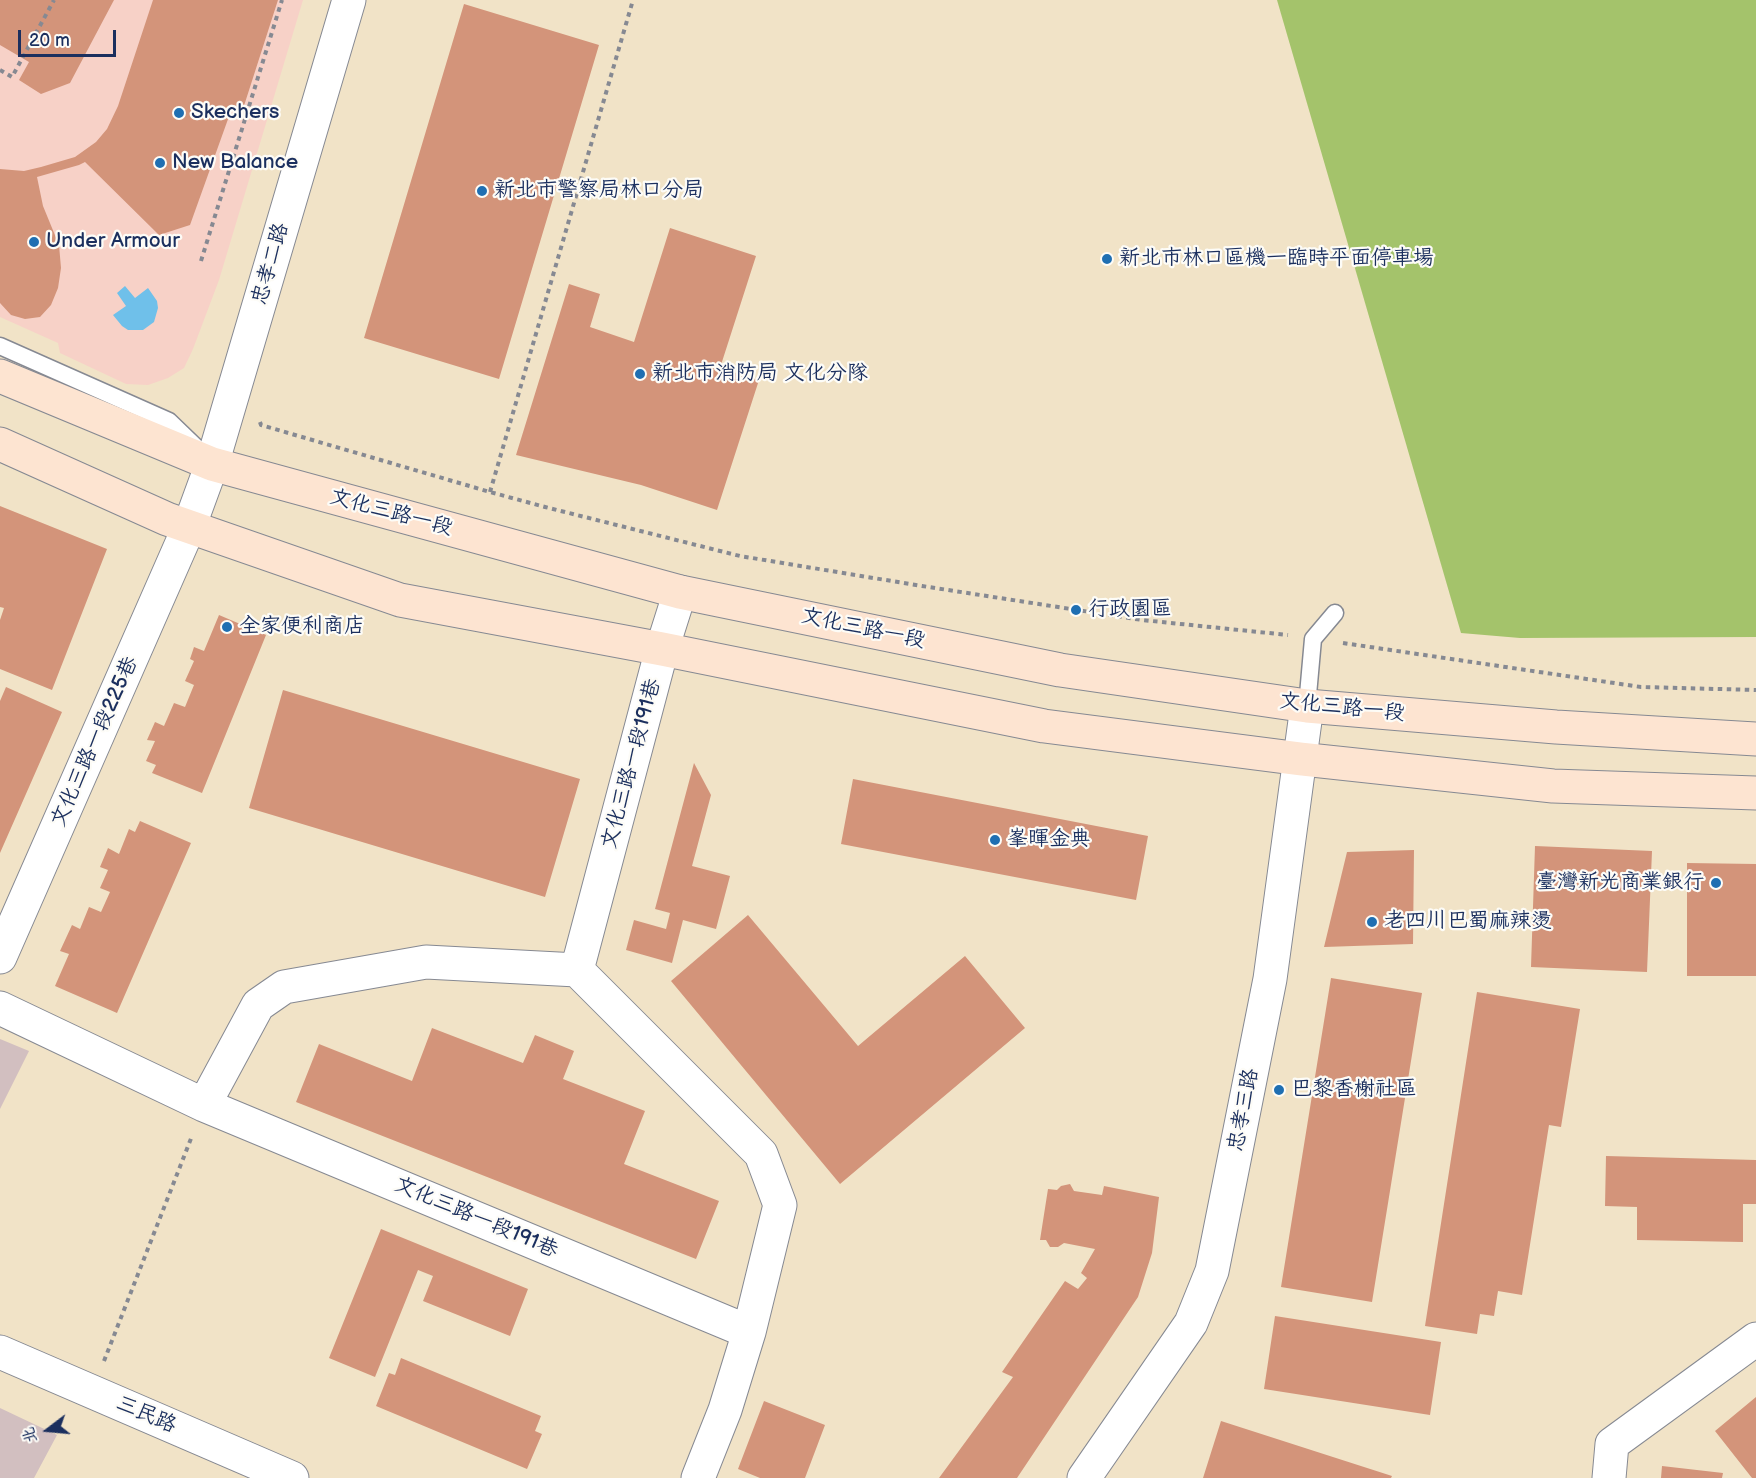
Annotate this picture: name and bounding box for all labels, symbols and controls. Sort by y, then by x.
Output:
scale bar [21,18,118,56]
text: 20 m [29,30,70,51]
place label: Skechers [191,100,279,126]
marker: Skechers [172,106,186,120]
place label: New Balance [172,150,298,176]
marker: New Balance [153,156,167,170]
place label: 新北市警察局林口分局 [494,178,704,204]
marker: 新北市警察局林口分局 [475,184,489,198]
street label: 忠孝二路 [247,220,295,308]
place label: Under Armour [46,229,180,255]
marker: Under Armour [27,235,41,249]
place label: 新北市林口區機一臨時平面停車場 [1119,246,1434,272]
marker: 新北市林口區機一臨時平面停車場 [1100,252,1114,266]
place label: 新北市消防局 文化分隊 [652,361,868,387]
marker: 新北市消防局 文化分隊 [633,367,647,381]
street label: 文化三路一段 [327,485,455,541]
place label: 行政園區 [1088,597,1172,623]
marker: 行政園區 [1069,603,1083,617]
street label: 文化三路一段 [799,604,927,654]
place label: 全家便利商店 [239,614,365,640]
marker: 全家便利商店 [220,620,234,634]
street label: 文化三路一段225巷 [46,653,144,831]
street label: 文化三路一段191巷 [597,676,667,852]
street label: 文化三路一段 [1278,689,1406,727]
place label: 峯暉金典 [1007,827,1091,853]
marker: 峯暉金典 [988,833,1002,847]
place label: 臺灣新光商業銀行 [1536,870,1704,896]
marker: 臺灣新光商業銀行 [1709,876,1723,890]
place label: 老四川巴蜀麻辣燙 [1384,909,1552,935]
marker: 老四川巴蜀麻辣燙 [1365,915,1379,929]
street label: 忠孝三路 [1224,1066,1264,1154]
place label: 巴黎香榭社區 [1291,1077,1417,1103]
marker: 巴黎香榭社區 [1272,1083,1286,1097]
street label: 文化三路一段191巷 [390,1172,562,1264]
street label: 三民路 [112,1391,180,1439]
north arrow [18,1400,78,1460]
text: 北 [19,1425,42,1445]

